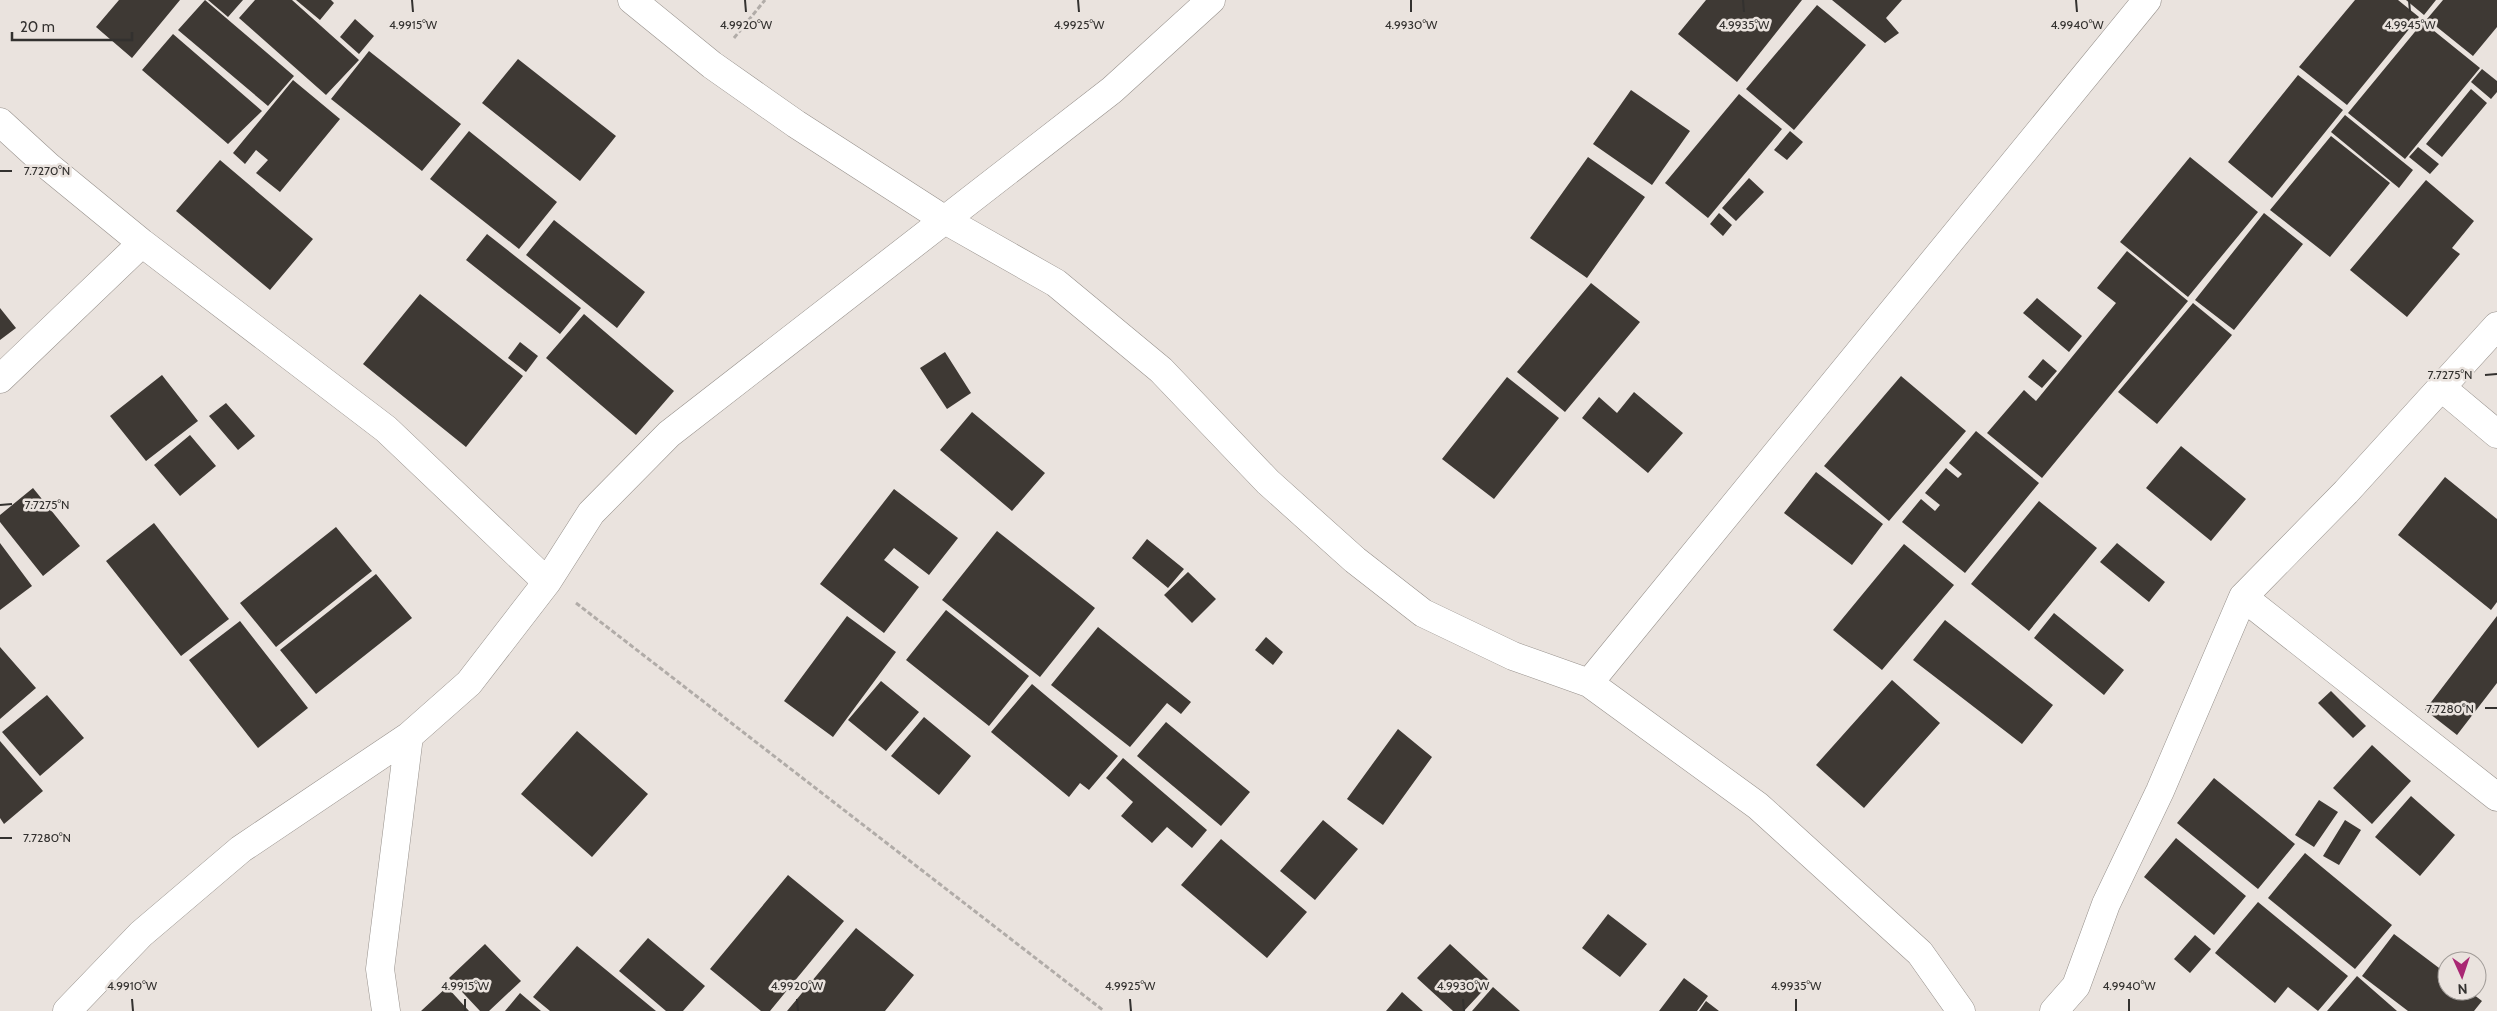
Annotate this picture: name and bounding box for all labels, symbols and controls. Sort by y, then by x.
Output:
scale bar [12,10,132,42]
text: 4.9915°W [389,17,438,32]
text: 4.9920°W [720,17,773,32]
text: 4.9925°W [1054,17,1105,32]
text: 4.9930°W [1385,17,1438,32]
text: 4.9935°W [1719,17,1770,32]
text: 4.9940°W [2050,17,2104,32]
text: 4.9945°W [2384,17,2436,32]
text: 20 m [20,18,55,36]
text: 7.7270°N [24,163,70,178]
text: 7.7275°N [2428,367,2472,382]
text: 7.7275°N [25,497,69,512]
text: 7.7280°N [2426,701,2474,716]
text: 7.7280°N [23,830,71,845]
north arrow [2437,951,2487,1001]
text: 4.9910°W [107,978,158,993]
text: 4.9915°W [441,978,490,993]
text: 4.9920°W [771,978,824,993]
text: 4.9925°W [1105,978,1156,993]
text: 4.9930°W [1437,978,1490,993]
text: 4.9935°W [1771,978,1822,993]
text: 4.9940°W [2102,978,2156,993]
text: N [2457,980,2468,998]

